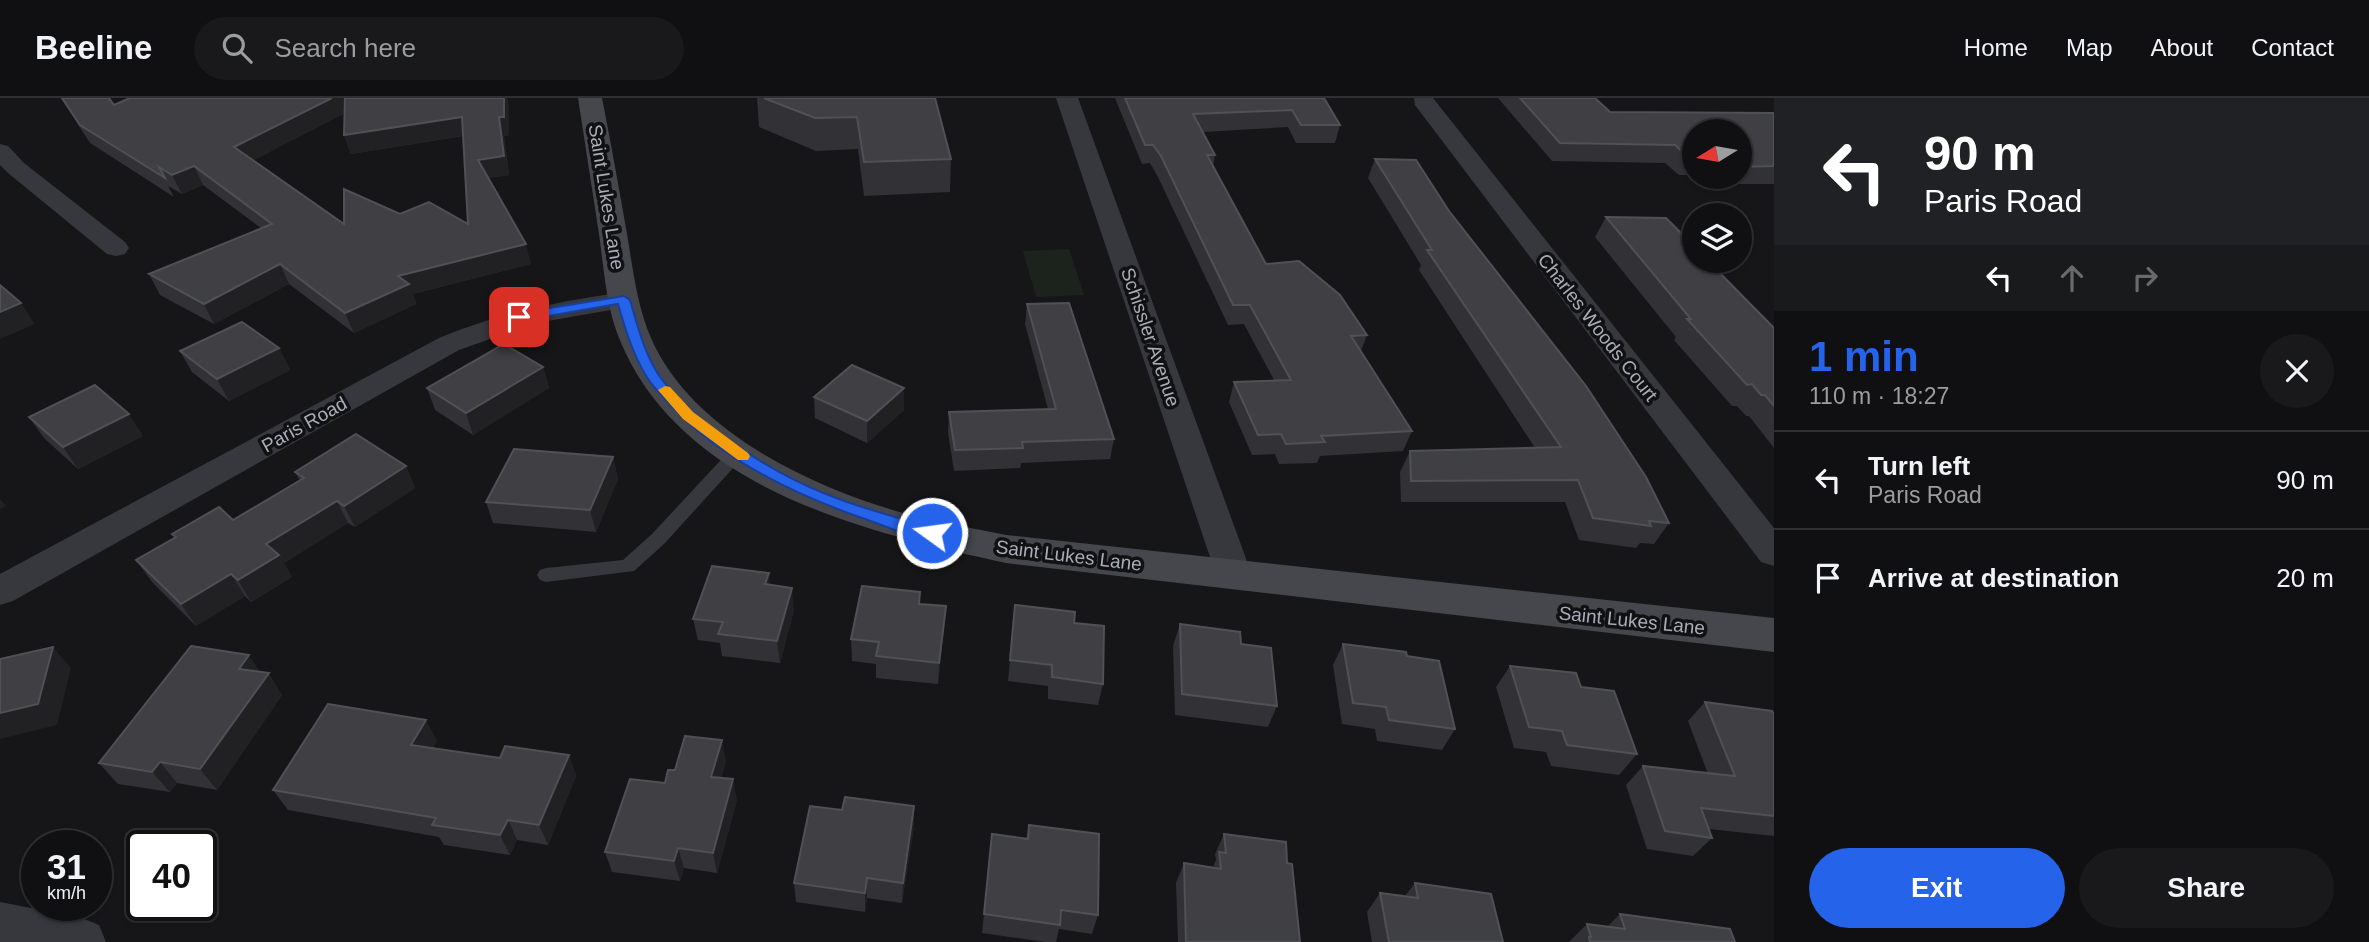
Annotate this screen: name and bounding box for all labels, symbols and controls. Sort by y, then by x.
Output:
search box [194,17,684,80]
text: Beeline [35,29,152,66]
icon: search [218,29,256,67]
text: Search here [274,33,416,63]
text: Home [1964,34,2028,61]
text: Map [2066,34,2113,61]
text: About [2151,34,2213,61]
text: Contact [2251,34,2334,61]
north arrow [1682,119,1752,189]
map controls [1682,119,1752,273]
street label: Saint Lukes Lane [585,123,628,271]
icon: left [1809,126,1900,217]
text: 90 m [1924,126,2036,180]
text: Paris Road [1924,183,2082,219]
button: layers [1682,203,1752,273]
street label: Charles Woods Court [1534,249,1662,406]
icon: left [1980,259,2018,297]
icon: ahead [2053,259,2091,297]
icon: right [2126,259,2164,297]
street label: Schissler Avenue [1117,265,1184,409]
pin [489,287,549,347]
icon: arrive [500,298,538,336]
text: 1 min [1809,333,1919,380]
button: close [2260,334,2334,408]
text: 110 m · 18:27 [1809,383,1949,409]
street label: Paris Road [258,392,350,456]
text: Turn left [1868,451,1970,481]
icon: left [1809,461,1847,499]
text: 90 m [2276,465,2334,495]
text: Paris Road [1868,482,1982,508]
position arrow [895,496,969,570]
street label: Saint Lukes Lane [995,536,1143,575]
icon: arrive [1809,559,1847,597]
text: Arrive at destination [1868,563,2119,593]
text: 20 m [2276,563,2334,593]
street label: Saint Lukes Lane [1558,602,1706,639]
speed limit sign: 40 [126,830,217,921]
text: 31 [47,847,86,886]
button: Exit [1809,848,2065,928]
button: Share [2079,848,2334,928]
text: km/h [47,883,86,903]

